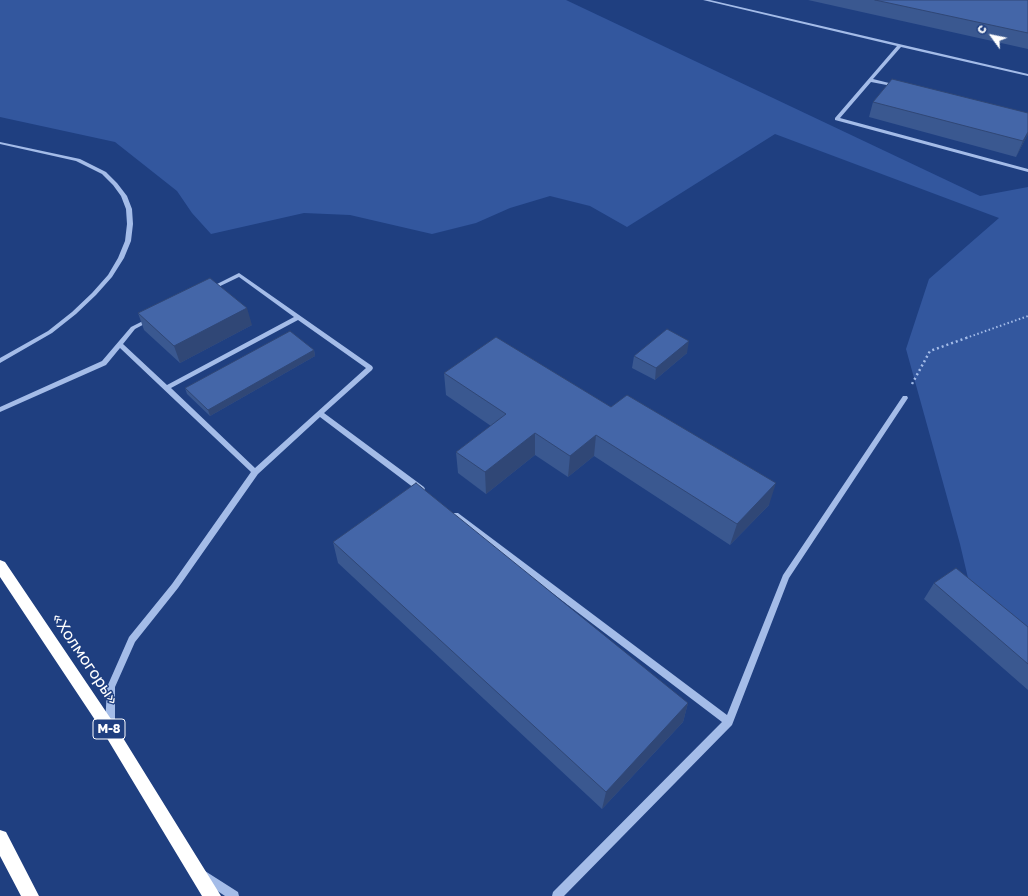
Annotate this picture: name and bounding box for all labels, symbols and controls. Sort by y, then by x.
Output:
north arrow [972,16,1012,56]
text: С [974,22,989,36]
street label: «Холмогоры» [47,610,123,708]
road number: М-8 [93,719,125,739]

